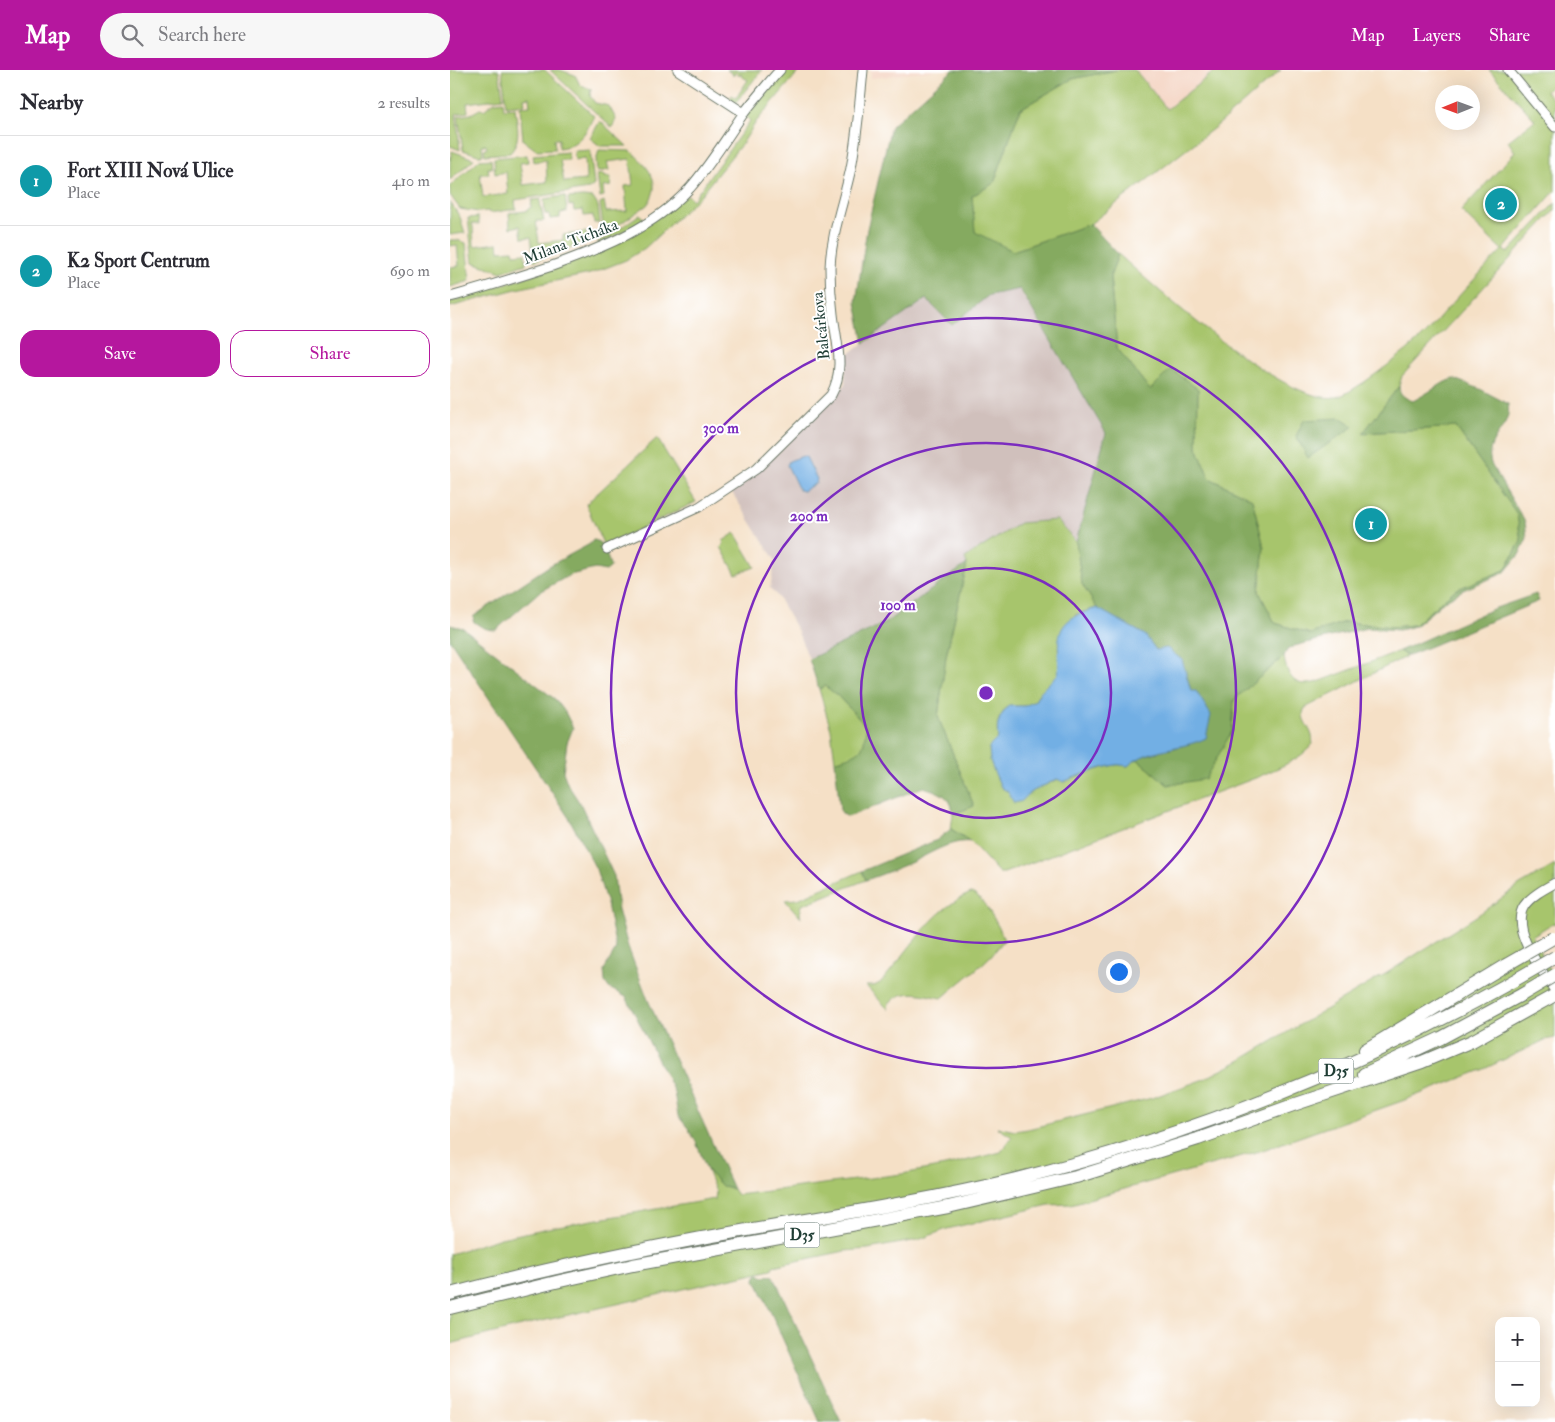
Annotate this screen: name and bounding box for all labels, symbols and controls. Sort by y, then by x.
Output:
search box [100,13,450,58]
text: Map [25,20,70,51]
icon: search [118,21,146,49]
text: Search here [158,23,246,47]
text: Map [1351,24,1385,47]
text: Layers [1413,24,1461,47]
text: Share [1489,24,1530,47]
north arrow [1435,85,1480,130]
text: Nearby [20,89,83,116]
text: 2 results [377,93,430,113]
text: Fort XIII Nová Ulice [67,159,233,183]
text: 1 [33,171,39,191]
text: 410 m [392,171,430,191]
text: Place [67,183,100,203]
pin: 2 [1485,185,1517,223]
street label: Milana Ticháka [520,215,621,269]
text: K2 Sport Centrum [67,249,210,273]
text: 2 [32,261,40,281]
text: 690 m [390,261,430,281]
text: Place [67,273,100,293]
street label: Balcárkova [807,290,835,361]
button: Save [20,330,220,377]
button: Share [230,330,430,377]
text: 300 m [703,419,739,438]
pin: 1 [1355,505,1387,543]
text: 200 m [790,507,828,526]
text: 100 m [880,596,916,615]
centre of rings [977,684,995,702]
your location [1106,959,1132,985]
road number: D35 [1318,1058,1354,1084]
road number: D35 [784,1222,820,1248]
map controls [1495,1317,1540,1407]
button: + [1495,1317,1540,1362]
button: − [1495,1362,1540,1407]

